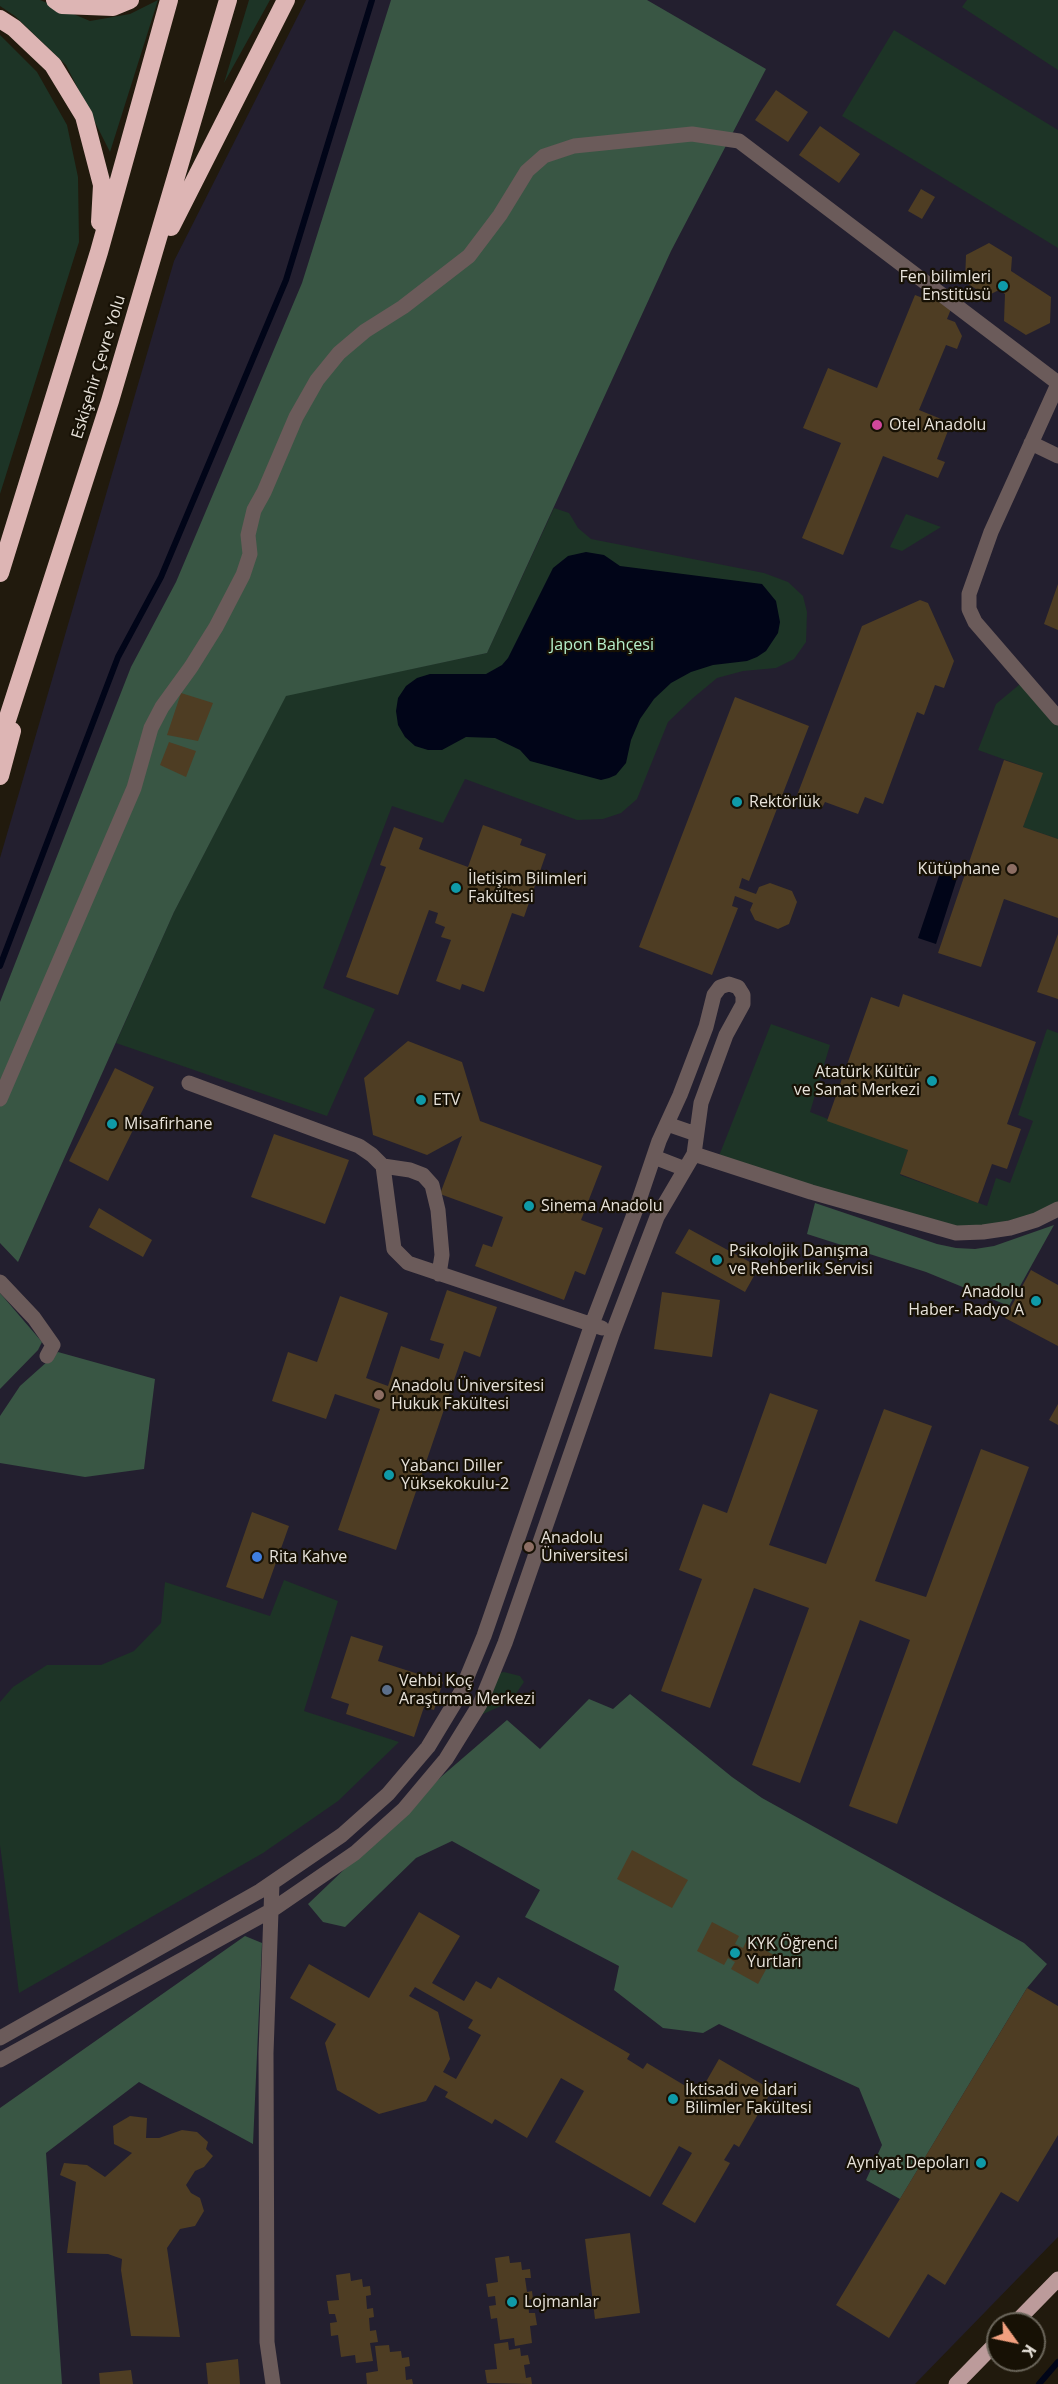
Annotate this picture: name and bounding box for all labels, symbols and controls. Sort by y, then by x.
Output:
place label: Fen bilimleri Enstitüsü [899,267,991,305]
marker: Fen bilimleri Enstitüsü [996,279,1010,293]
street label: Eskişehir Çevre Yolu [68,293,130,441]
place label: Otel Anadolu [889,415,986,435]
marker: Otel Anadolu [870,418,884,432]
park label: Japon Bahçesi [550,635,654,655]
place label: Rektörlük [749,792,820,812]
marker: Rektörlük [730,795,744,809]
place label: Kütüphane [918,859,1000,879]
marker: Kütüphane [1005,862,1019,876]
place label: İletişim Bilimleri Fakültesi [468,869,587,907]
marker: İletişim Bilimleri Fakültesi [449,881,463,895]
place label: Atatürk Kültür ve Sanat Merkezi [794,1062,920,1100]
marker: Atatürk Kültür ve Sanat Merkezi [925,1074,939,1088]
place label: ETV [433,1090,460,1110]
marker: ETV [414,1093,428,1107]
place label: Misafirhane [124,1114,212,1134]
marker: Misafirhane [105,1117,119,1131]
place label: Sinema Anadolu [541,1196,663,1216]
marker: Sinema Anadolu [522,1199,536,1213]
place label: Psikolojik Danışma ve Rehberlik Servisi [729,1241,873,1279]
marker: Psikolojik Danışma ve Rehberlik Servisi [710,1253,724,1267]
place label: Anadolu Haber- Radyo A [908,1282,1024,1320]
marker: Anadolu Haber- Radyo A [1029,1294,1043,1308]
place label: Anadolu Üniversitesi Hukuk Fakültesi [391,1376,544,1414]
marker: Anadolu Üniversitesi Hukuk Fakültesi [372,1388,386,1402]
place label: Yabancı Diller Yüksekokulu-2 [401,1456,509,1494]
marker: Yabancı Diller Yüksekokulu-2 [382,1468,396,1482]
place label: Anadolu Üniversitesi [541,1528,628,1566]
marker: Anadolu Üniversitesi [522,1540,536,1554]
place label: Rita Kahve [269,1547,347,1567]
marker: Rita Kahve [250,1550,264,1564]
place label: Vehbi Koç Araştırma Merkezi [399,1671,535,1709]
marker: Vehbi Koç Araştırma Merkezi [380,1683,394,1697]
place label: KYK Öğrenci Yurtları [747,1934,838,1972]
marker: KYK Öğrenci Yurtları [728,1946,742,1960]
place label: İktisadi ve İdari Bilimler Fakültesi [685,2080,812,2118]
marker: İktisadi ve İdari Bilimler Fakültesi [666,2092,680,2106]
place label: Ayniyat Depoları [847,2153,969,2173]
marker: Ayniyat Depoları [974,2156,988,2170]
place label: Lojmanlar [524,2292,599,2312]
marker: Lojmanlar [505,2295,519,2309]
north arrow [986,2312,1046,2372]
text: K [1017,2340,1042,2361]

